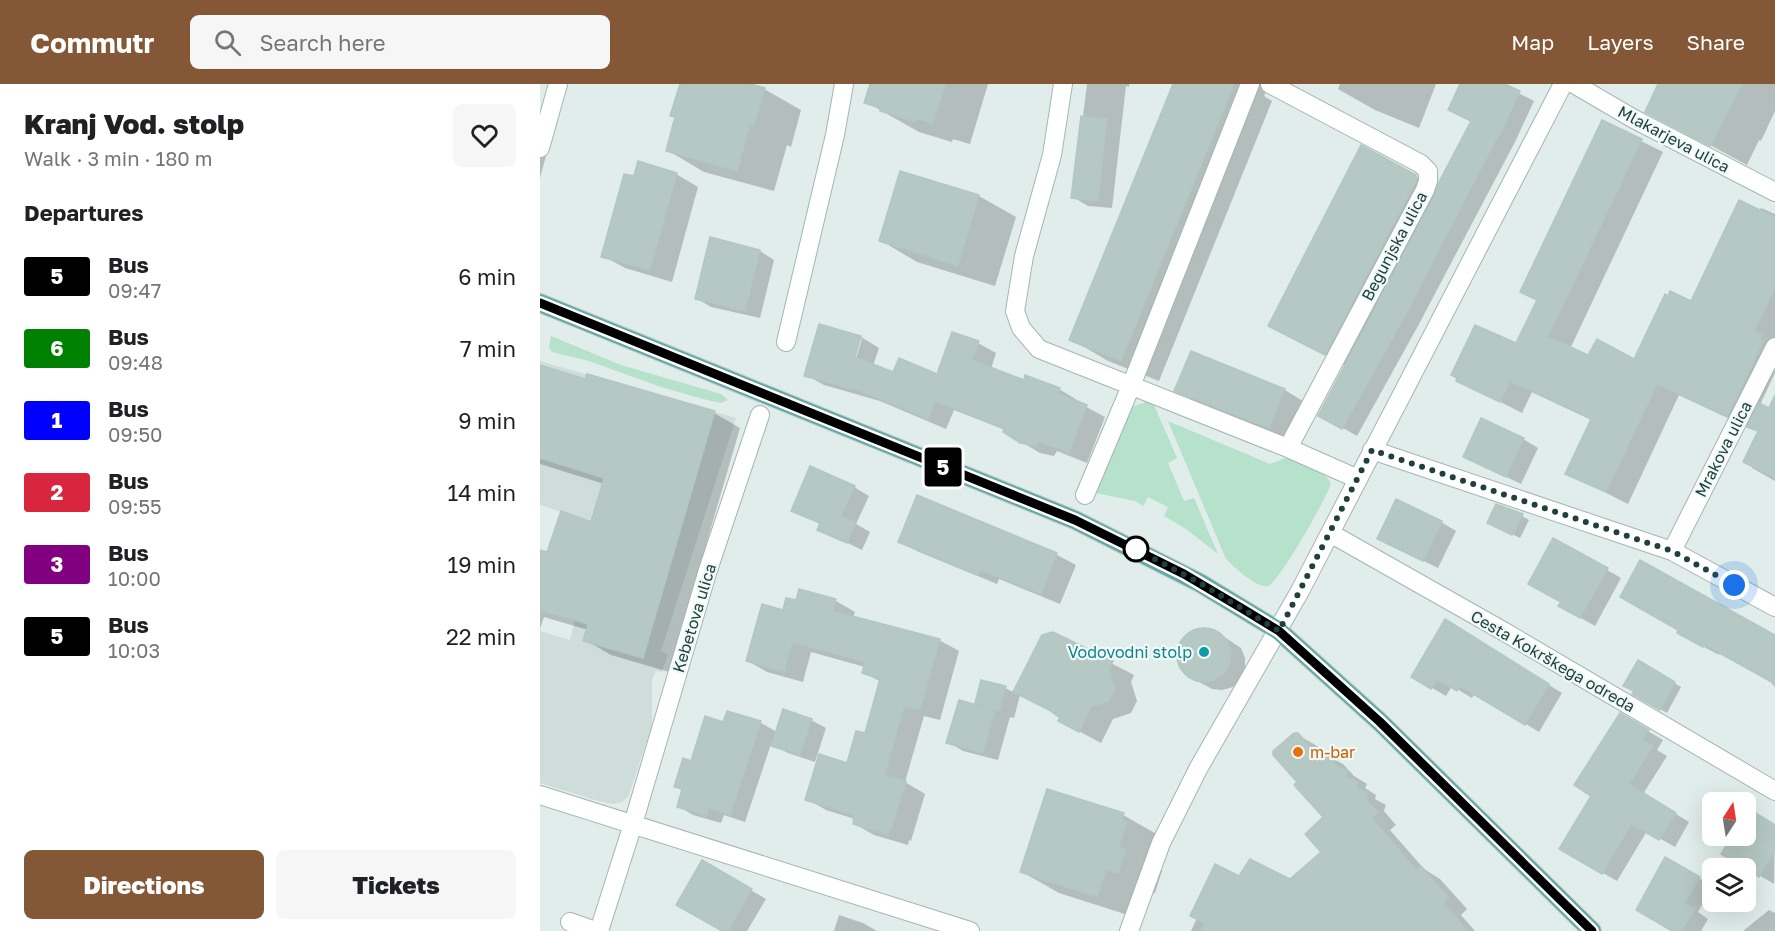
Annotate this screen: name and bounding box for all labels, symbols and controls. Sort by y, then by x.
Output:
search box [190,15,610,69]
text: Commutr [30,26,154,59]
icon: search [211,26,244,59]
text: Search here [259,29,386,56]
text: Map [1511,29,1554,55]
text: Layers [1587,29,1654,55]
text: Share [1687,29,1745,55]
street label: Mlakarjeva ulica [1615,101,1733,177]
button: heart [453,104,516,167]
text: Kranj Vod. stolp [24,107,244,140]
text: Walk · 3 min · 180 m [24,146,212,170]
street label: Begunjska ulica [1357,188,1431,304]
text: Departures [24,199,143,226]
text: Bus [108,251,149,278]
text: 5 [51,263,63,289]
text: 6 min [458,263,516,290]
text: 09:47 [108,278,161,302]
text: Bus [108,323,149,350]
text: 6 [50,335,64,361]
text: 7 min [460,335,516,362]
text: 09:48 [108,350,163,374]
text: Bus [108,395,149,422]
street label: Mrakova ulica [1690,398,1756,500]
text: 1 [52,407,62,433]
text: 9 min [458,407,516,434]
text: 09:50 [108,422,163,446]
line badge: 5 [924,448,962,487]
text: 5 [937,454,949,480]
text: Bus [108,467,149,494]
text: 2 [51,479,63,505]
text: 14 min [448,479,516,506]
text: 09:55 [108,494,162,518]
unlabelled marker [1123,536,1149,562]
text: Bus [108,539,149,566]
text: 3 [51,551,63,577]
text: 19 min [448,551,516,578]
street label: Kebetova ulica [668,561,720,675]
text: 10:00 [108,566,161,590]
your location [1719,570,1749,600]
street label: Cesta Kokrškega odreda [1467,606,1639,716]
text: Bus [108,611,149,638]
text: 5 [51,623,63,649]
text: 22 min [446,623,516,650]
text: 10:03 [108,638,160,662]
place label: Vodovodni stolp [1068,642,1192,662]
marker: Vodovodni stolp [1197,645,1211,659]
place label: m-bar [1310,742,1355,762]
marker: m-bar [1291,745,1305,759]
north arrow [1702,792,1756,846]
map controls [1702,792,1756,912]
button: Directions [24,850,264,919]
button: Tickets [276,850,516,919]
button: layers [1702,858,1756,912]

